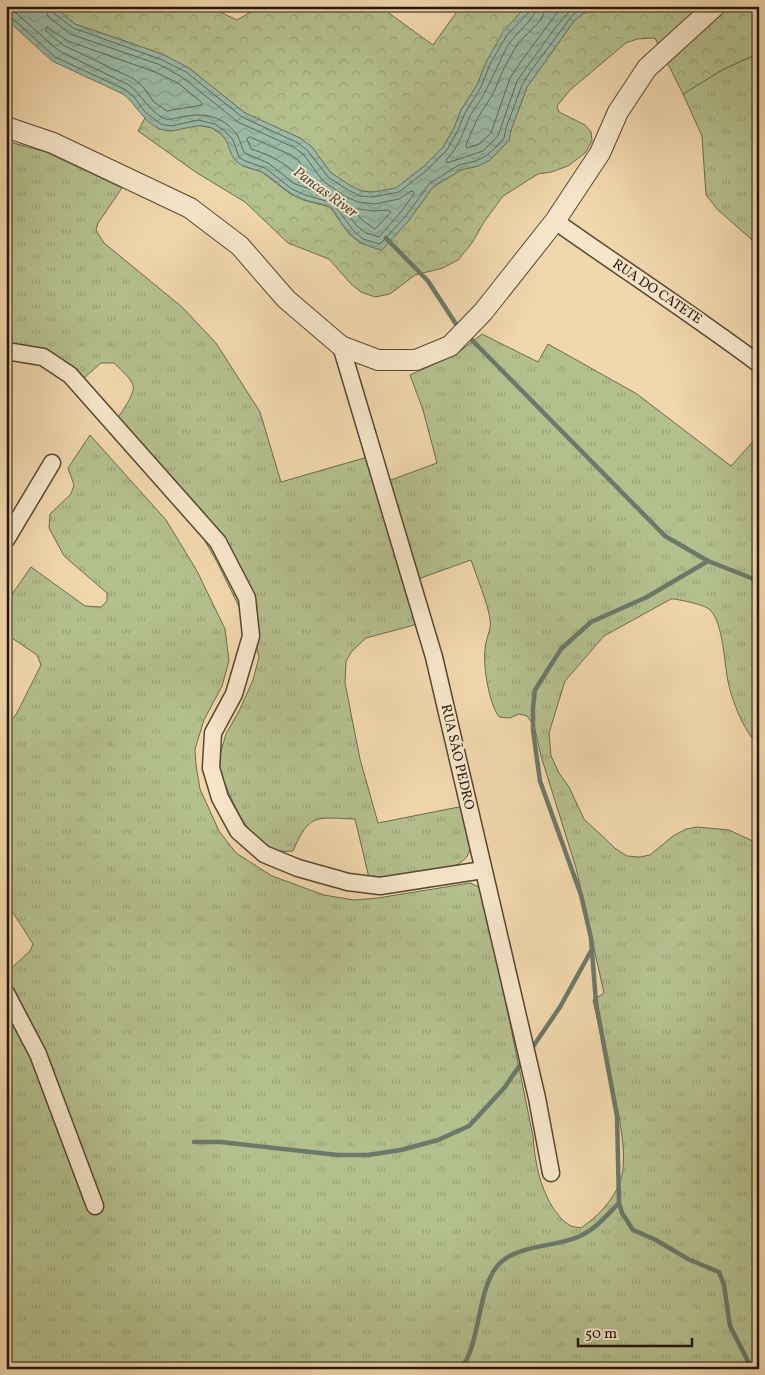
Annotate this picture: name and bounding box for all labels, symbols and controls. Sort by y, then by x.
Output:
water label: Pancas River [288,162,362,224]
street label: RUA DO CATETE [608,255,706,329]
street label: RUA SÃO PEDRO [436,702,478,812]
scale bar [578,1315,691,1347]
text: 50 m [585,1324,617,1345]

